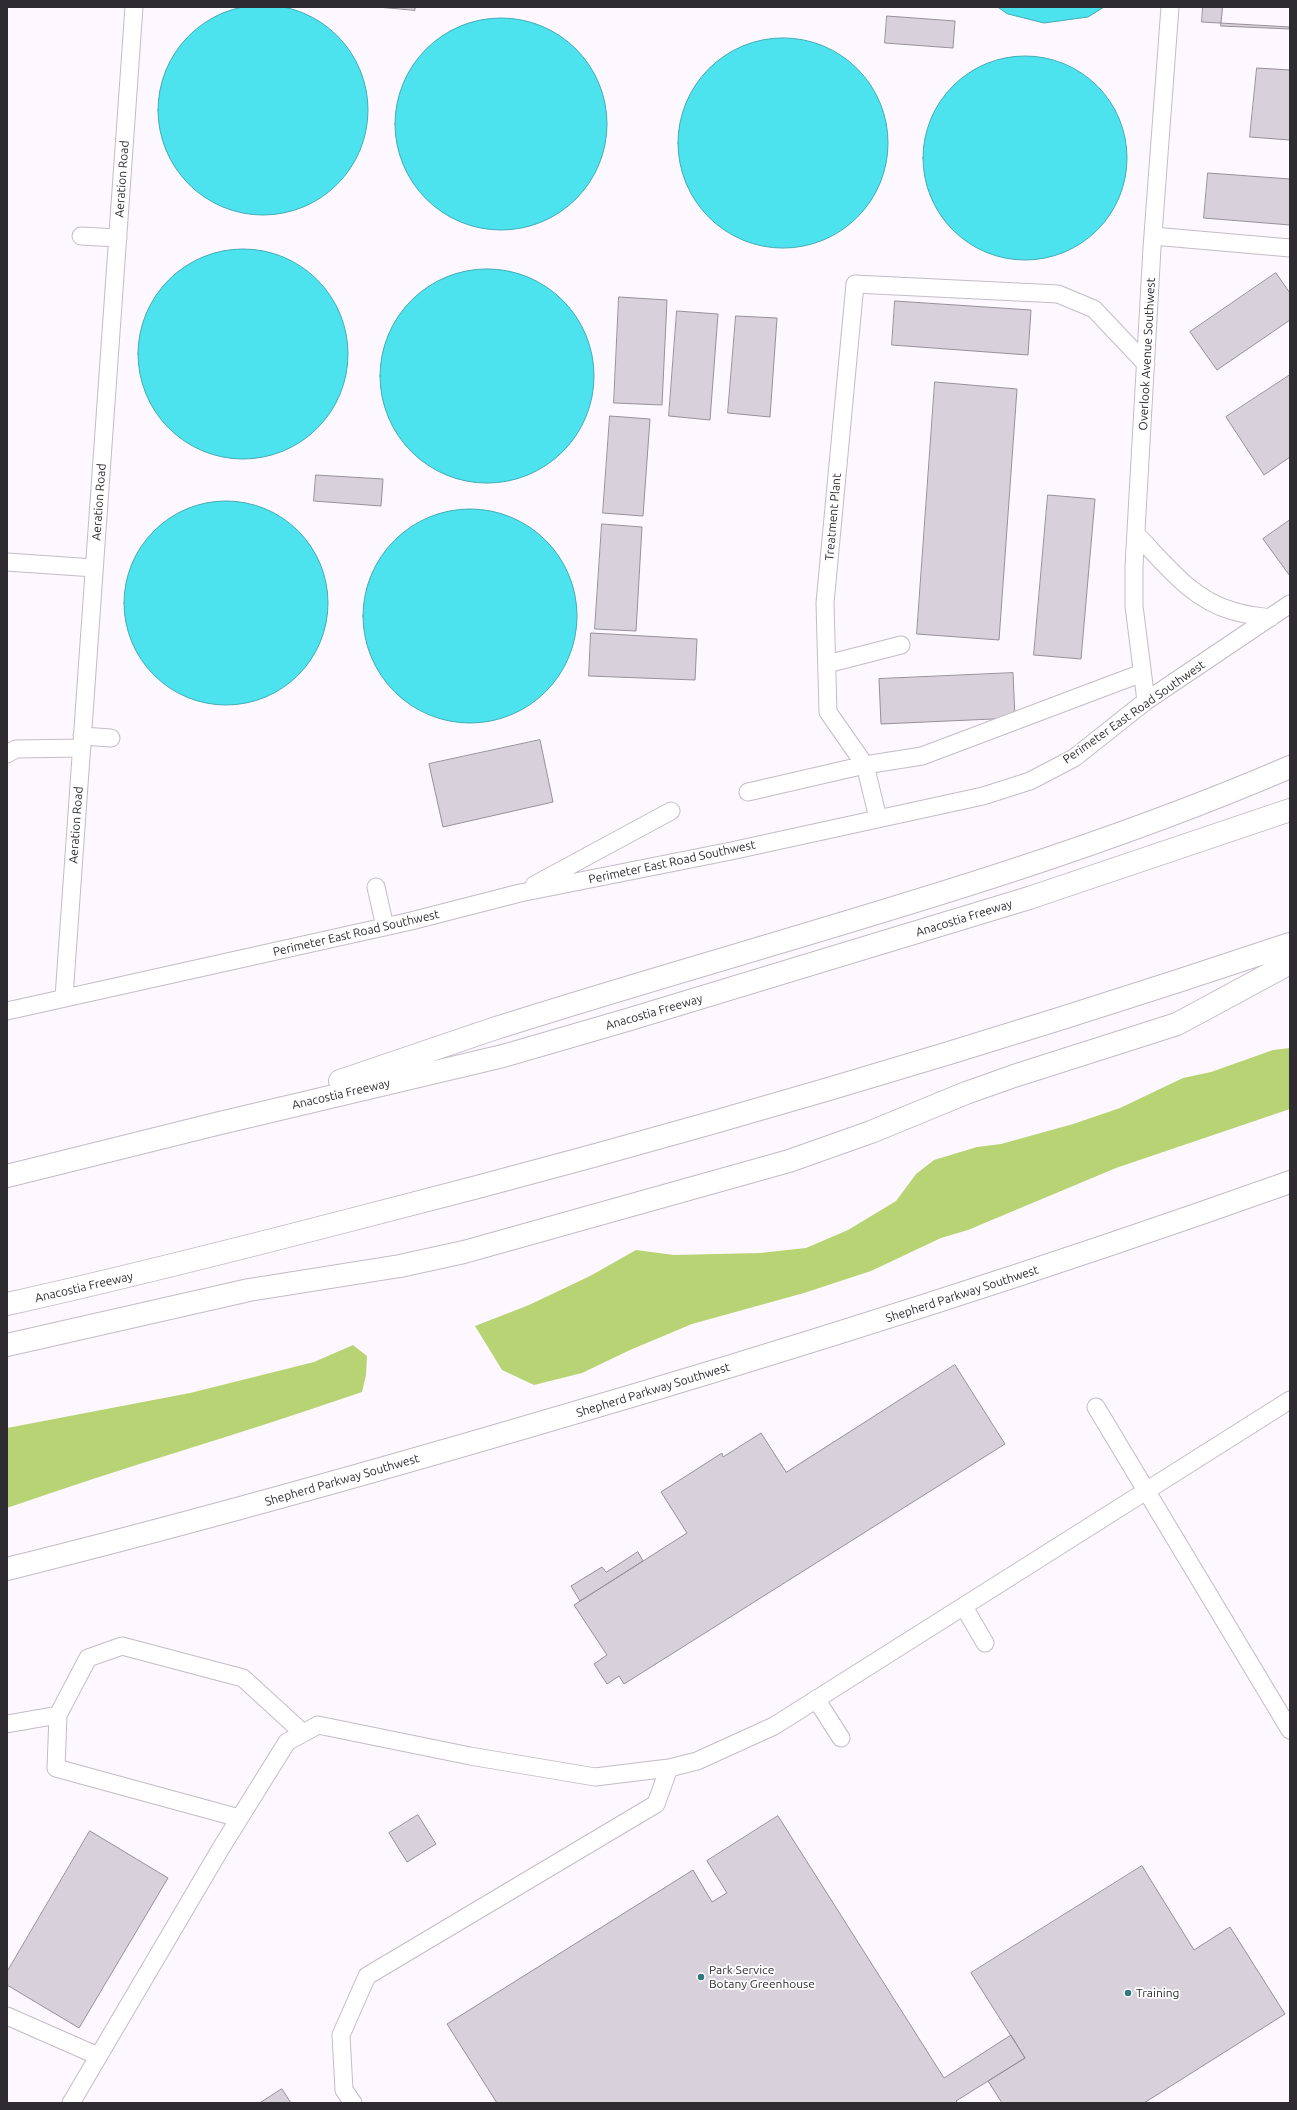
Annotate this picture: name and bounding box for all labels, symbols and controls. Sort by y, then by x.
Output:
street label: Aeration Road [112,140,132,218]
street label: Overlook Avenue Southwest [1136,277,1158,431]
street label: Aeration Road [89,463,109,541]
street label: Treatment Plant [822,473,844,561]
street label: Perimeter East Road Southwest [1060,657,1208,767]
street label: Aeration Road [66,786,86,864]
street label: Perimeter East Road Southwest [587,837,757,887]
street label: Anacostia Freeway [914,896,1014,940]
street label: Perimeter East Road Southwest [271,907,441,959]
street label: Anacostia Freeway [604,991,704,1033]
street label: Anacostia Freeway [291,1076,391,1112]
street label: Shepherd Parkway Southwest [884,1262,1040,1326]
street label: Anacostia Freeway [34,1269,134,1305]
street label: Shepherd Parkway Southwest [574,1360,732,1420]
street label: Shepherd Parkway Southwest [263,1451,421,1509]
place label: Park Service Botany Greenhouse [709,1963,815,1991]
marker: Park Service Botany Greenhouse [696,1972,706,1982]
place label: Training [1136,1986,1179,2000]
marker: Training [1123,1988,1133,1998]

